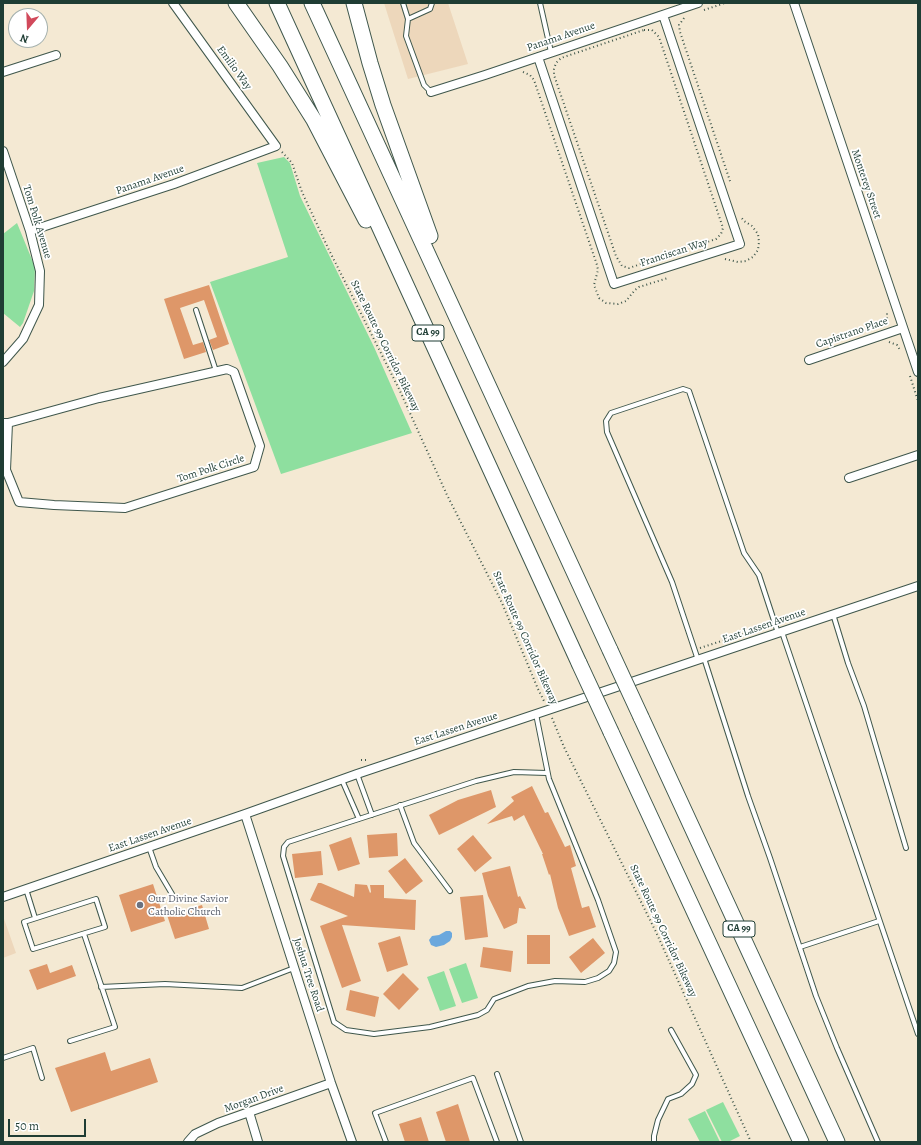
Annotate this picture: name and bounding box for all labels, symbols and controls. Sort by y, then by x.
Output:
north arrow [8,8,48,48]
street label: Panama Avenue [525,19,597,55]
text: N [18,30,30,47]
street label: Emilio Way [214,43,254,93]
street label: Monterey Street [848,148,884,220]
street label: Panama Avenue [114,162,186,198]
street label: Tom Polk Avenue [20,184,54,260]
street label: Franciscan Way [639,236,709,270]
street label: State Route 99 Corridor Bikeway [347,278,423,414]
street label: Capistrano Place [814,315,890,351]
road number: CA 99 [412,325,444,341]
street label: Tom Polk Circle [176,452,246,486]
street label: State Route 99 Corridor Bikeway [490,569,560,707]
street label: East Lassen Avenue [721,606,807,646]
street label: East Lassen Avenue [413,709,499,749]
street label: East Lassen Avenue [107,815,193,855]
street label: State Route 99 Corridor Bikeway [626,863,700,999]
place label: Our Divine Savior Catholic Church [148,892,228,918]
marker: Our Divine Savior Catholic Church [135,900,145,910]
road number: CA 99 [723,921,755,937]
street label: Joshua Tree Road [290,936,326,1014]
street label: Morgan Drive [223,1082,285,1116]
scale bar [10,1111,88,1137]
text: 50 m [15,1118,39,1134]

